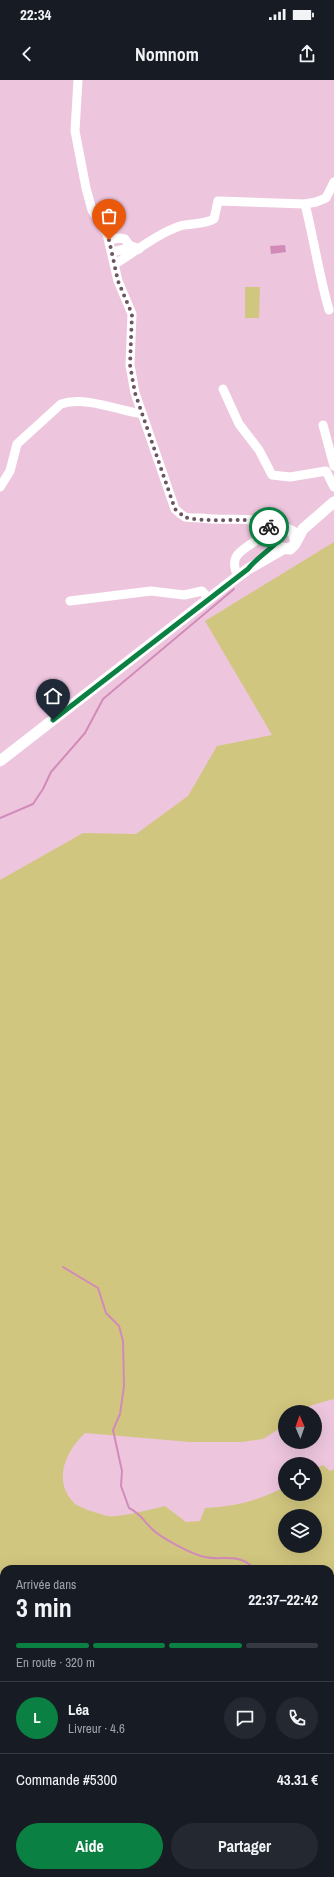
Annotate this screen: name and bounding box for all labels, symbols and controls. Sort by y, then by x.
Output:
text: 22:34 [20,4,51,25]
text: Nomnom [135,42,199,67]
icon: back [16,43,38,65]
icon: share [296,43,318,65]
pin [92,199,126,240]
icon: bag [98,205,120,227]
courier [249,507,289,547]
icon: bike [258,516,280,538]
pin [36,679,70,720]
icon: home [42,685,64,707]
north arrow [278,1405,322,1449]
map controls [278,1405,322,1553]
button: locate [278,1457,322,1501]
button: layers [278,1509,322,1553]
text: Arrivée dans [16,1576,76,1593]
text: 22:37–22:42 [248,1589,318,1610]
text: 3 min [16,1590,72,1625]
text: En route · 320 m [16,1654,95,1671]
button: chat [224,1697,266,1739]
button: phone [276,1697,318,1739]
text: Léa [68,1699,89,1720]
text: L [33,1707,41,1728]
text: Livreur · 4.6 [68,1720,125,1737]
text: Commande #5300 [16,1769,117,1790]
text: 43.31 € [277,1769,318,1790]
button: Aide [16,1823,163,1869]
button: Partager [171,1823,318,1869]

